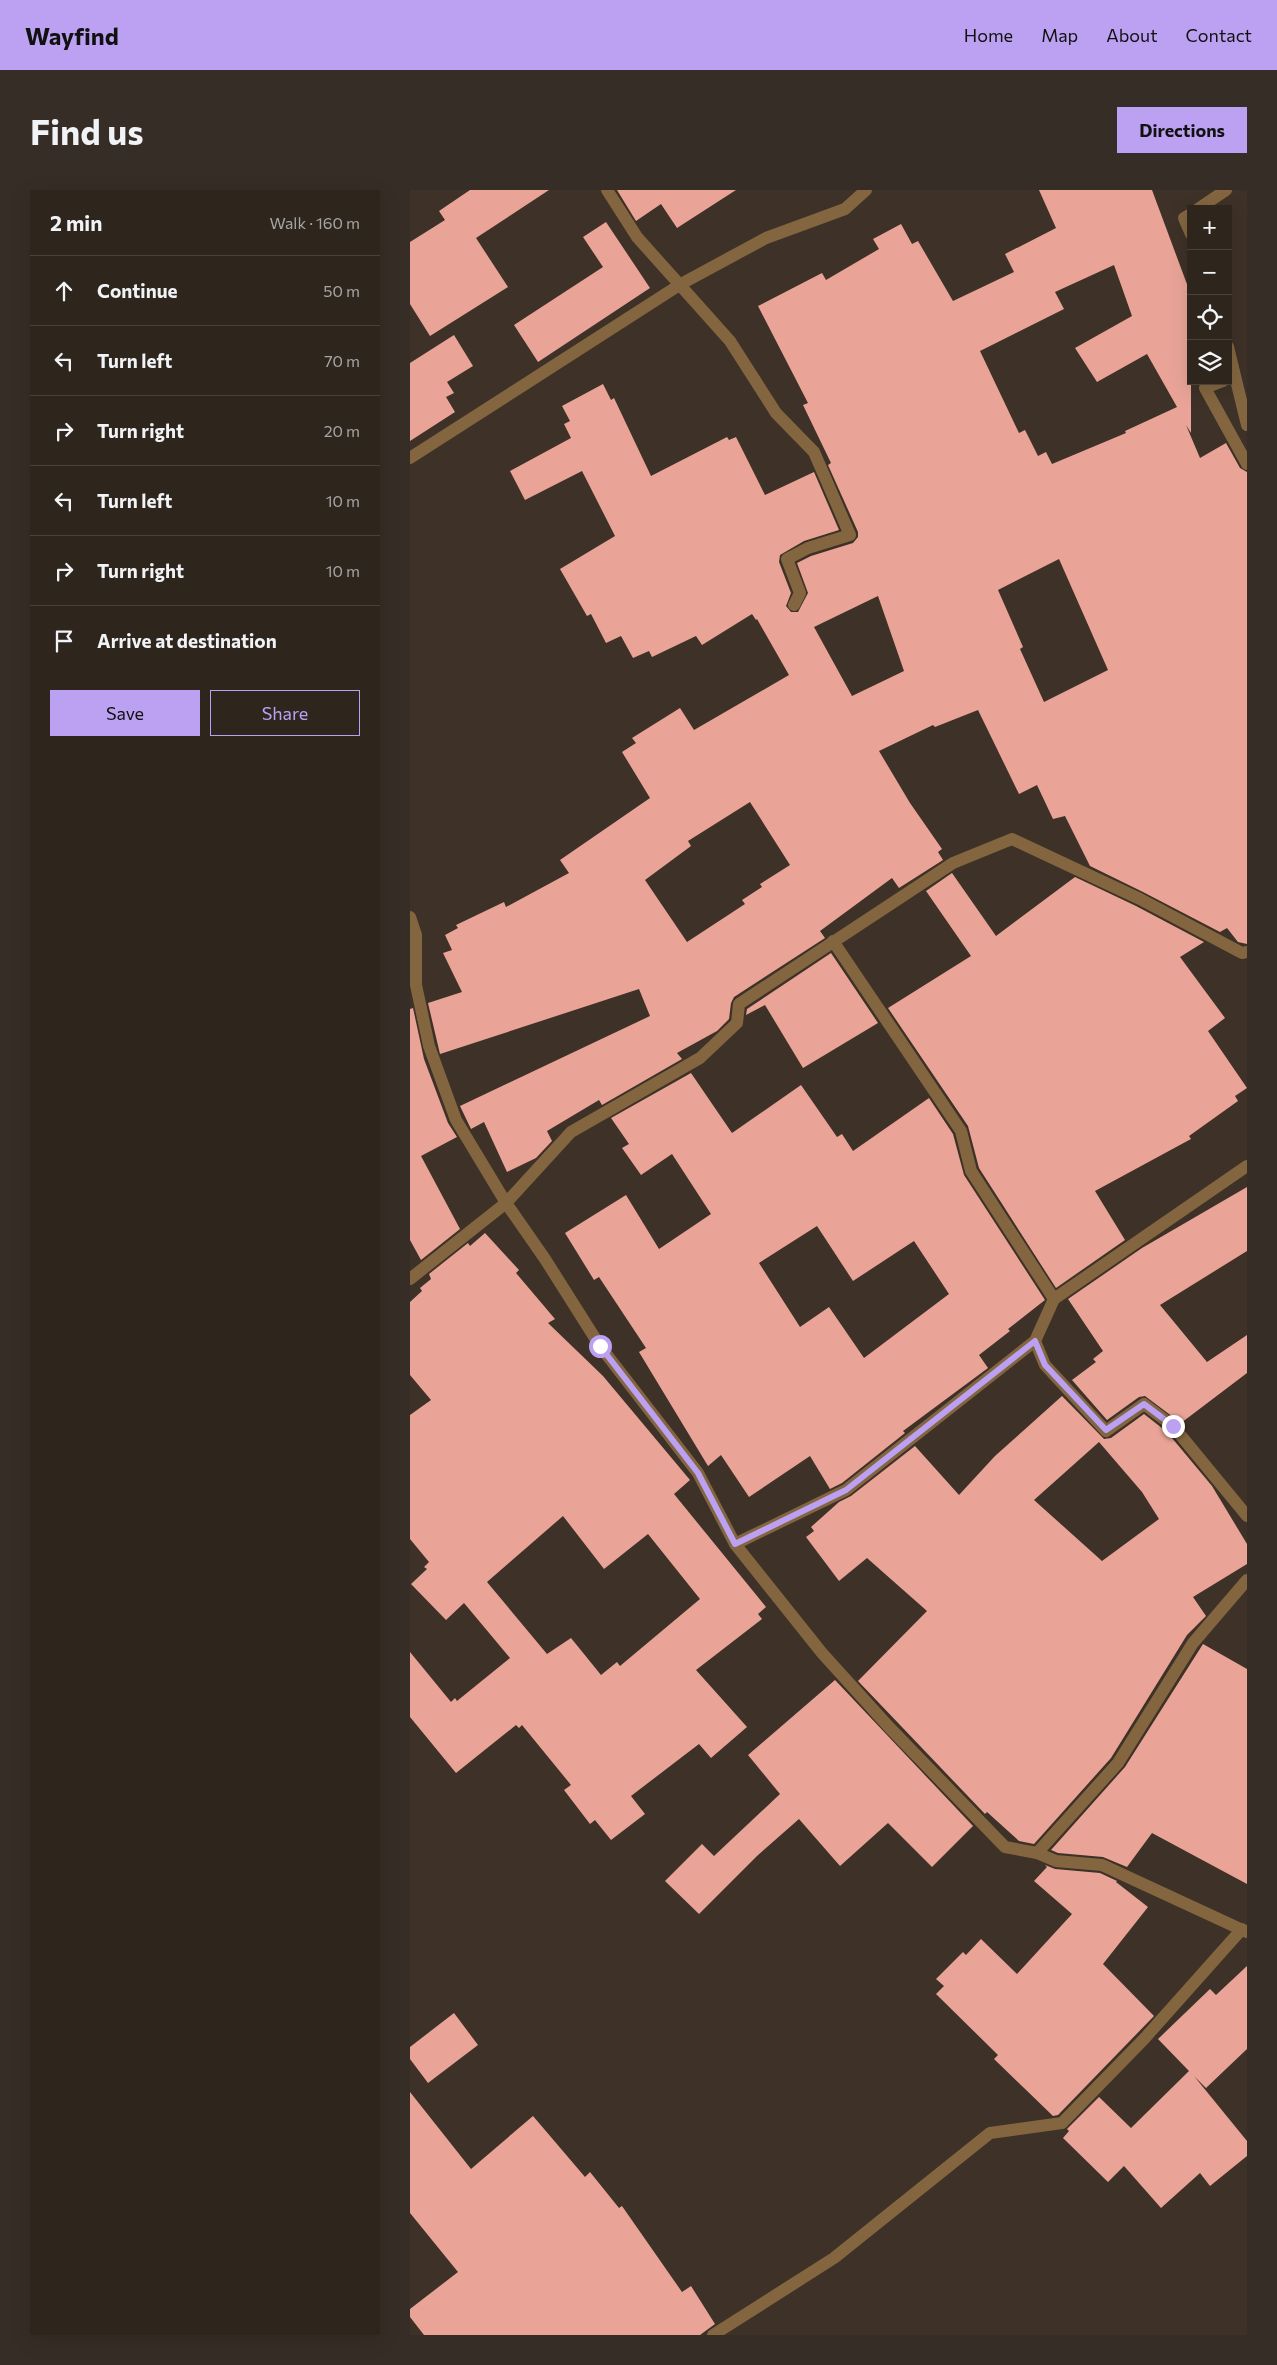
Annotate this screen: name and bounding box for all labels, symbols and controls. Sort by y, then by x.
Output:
text: Wayfind [25,21,119,50]
text: Home [964,24,1013,46]
text: Map [1041,24,1078,46]
text: About [1106,24,1158,46]
text: Contact [1186,24,1252,46]
button: Directions [1117,107,1247,153]
text: Find us [30,109,144,152]
map controls [1187,205,1232,385]
button: + [1187,205,1232,250]
text: 2 min [50,210,102,235]
text: Walk · 160 m [270,213,360,232]
button: − [1187,250,1232,295]
icon: ahead [50,277,78,305]
text: Continue [97,279,177,302]
text: 50 m [323,281,360,300]
button: locate [1187,295,1232,340]
button: layers [1187,340,1232,385]
icon: left [50,347,78,375]
text: Turn left [97,349,172,372]
text: 70 m [324,351,360,370]
icon: right [50,417,78,445]
text: Turn right [97,419,184,442]
text: 20 m [324,421,360,440]
icon: left [50,487,78,515]
text: Turn left [97,489,172,512]
text: 10 m [326,491,360,510]
icon: right [50,557,78,585]
text: Turn right [97,559,184,582]
text: 10 m [326,561,360,580]
icon: arrive [50,627,78,655]
text: Arrive at destination [97,629,277,652]
button: Save [50,690,200,736]
button: Share [210,690,360,736]
route start [589,1335,612,1358]
route end [1162,1415,1185,1438]

